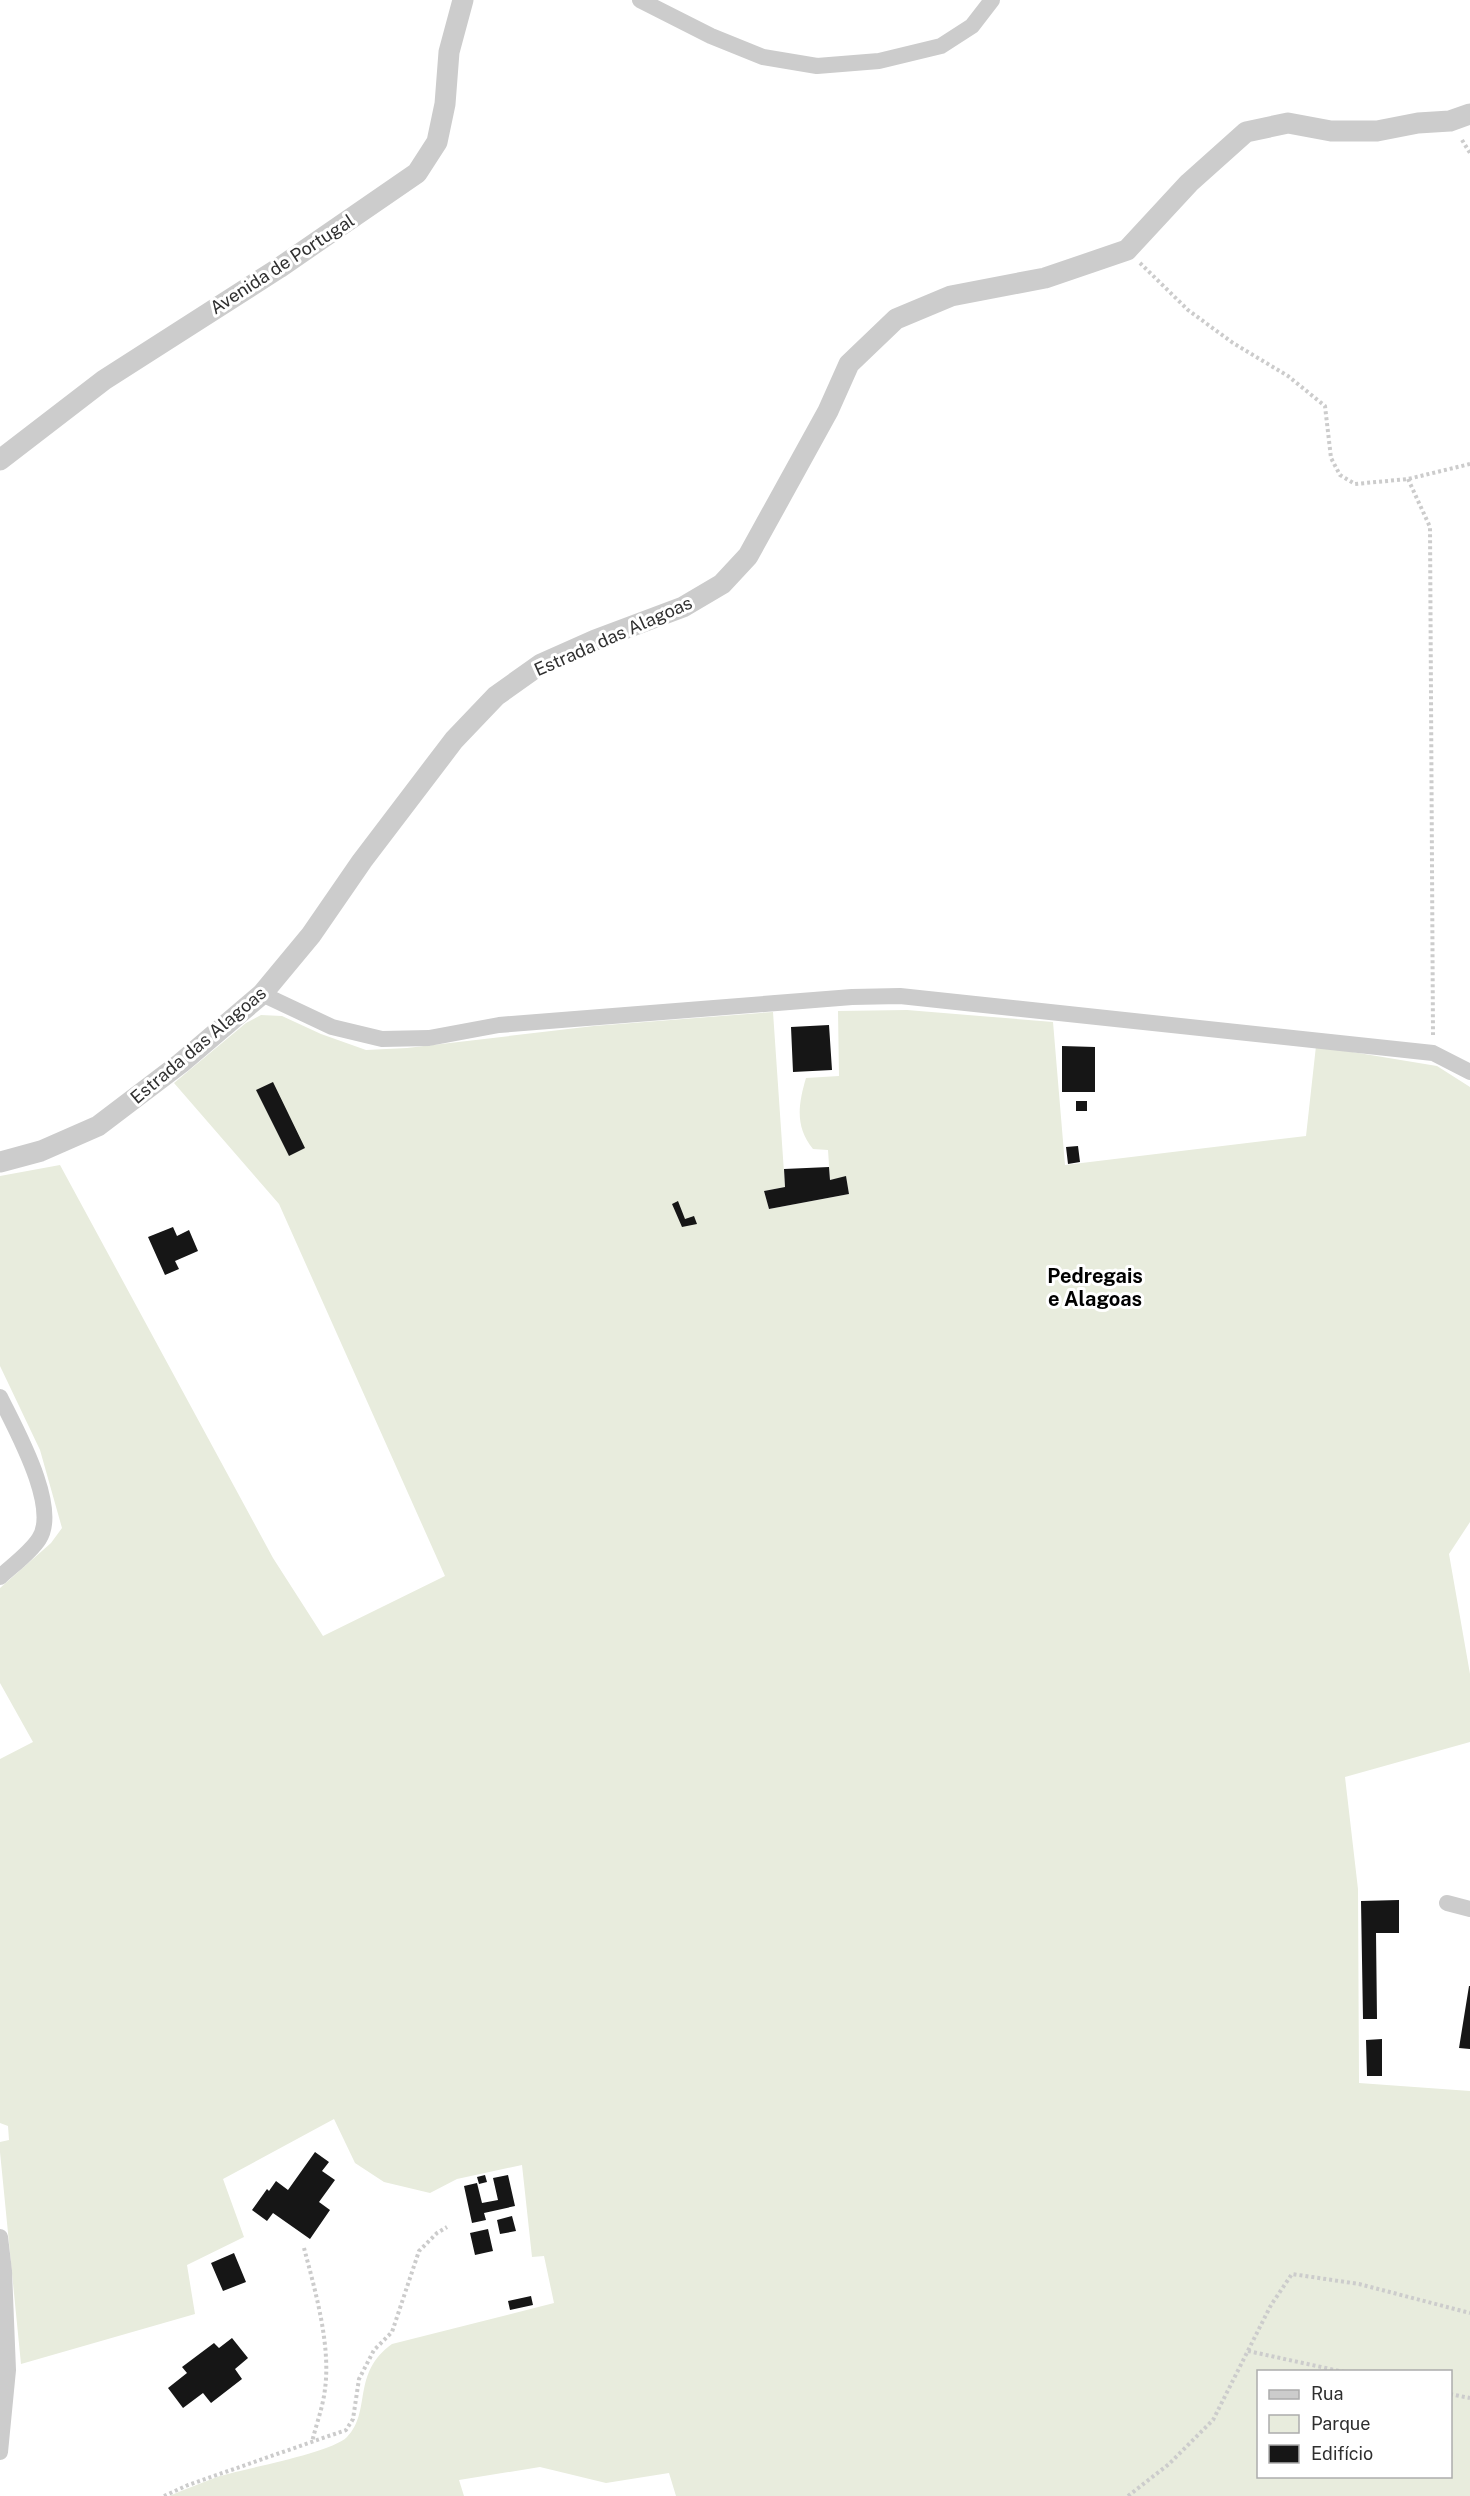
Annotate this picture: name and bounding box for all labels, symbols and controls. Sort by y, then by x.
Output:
street label: Avenida de Portugal [206,210,358,318]
street label: Estrada das Alagoas [531,592,695,680]
street label: Estrada das Alagoas [126,982,270,1108]
district label: Pedregais e Alagoas [1047,1264,1143,1311]
legend [1257,2370,1452,2478]
text: Rua [1311,2383,1343,2404]
text: Parque [1311,2413,1371,2434]
text: Edifício [1311,2443,1373,2464]

